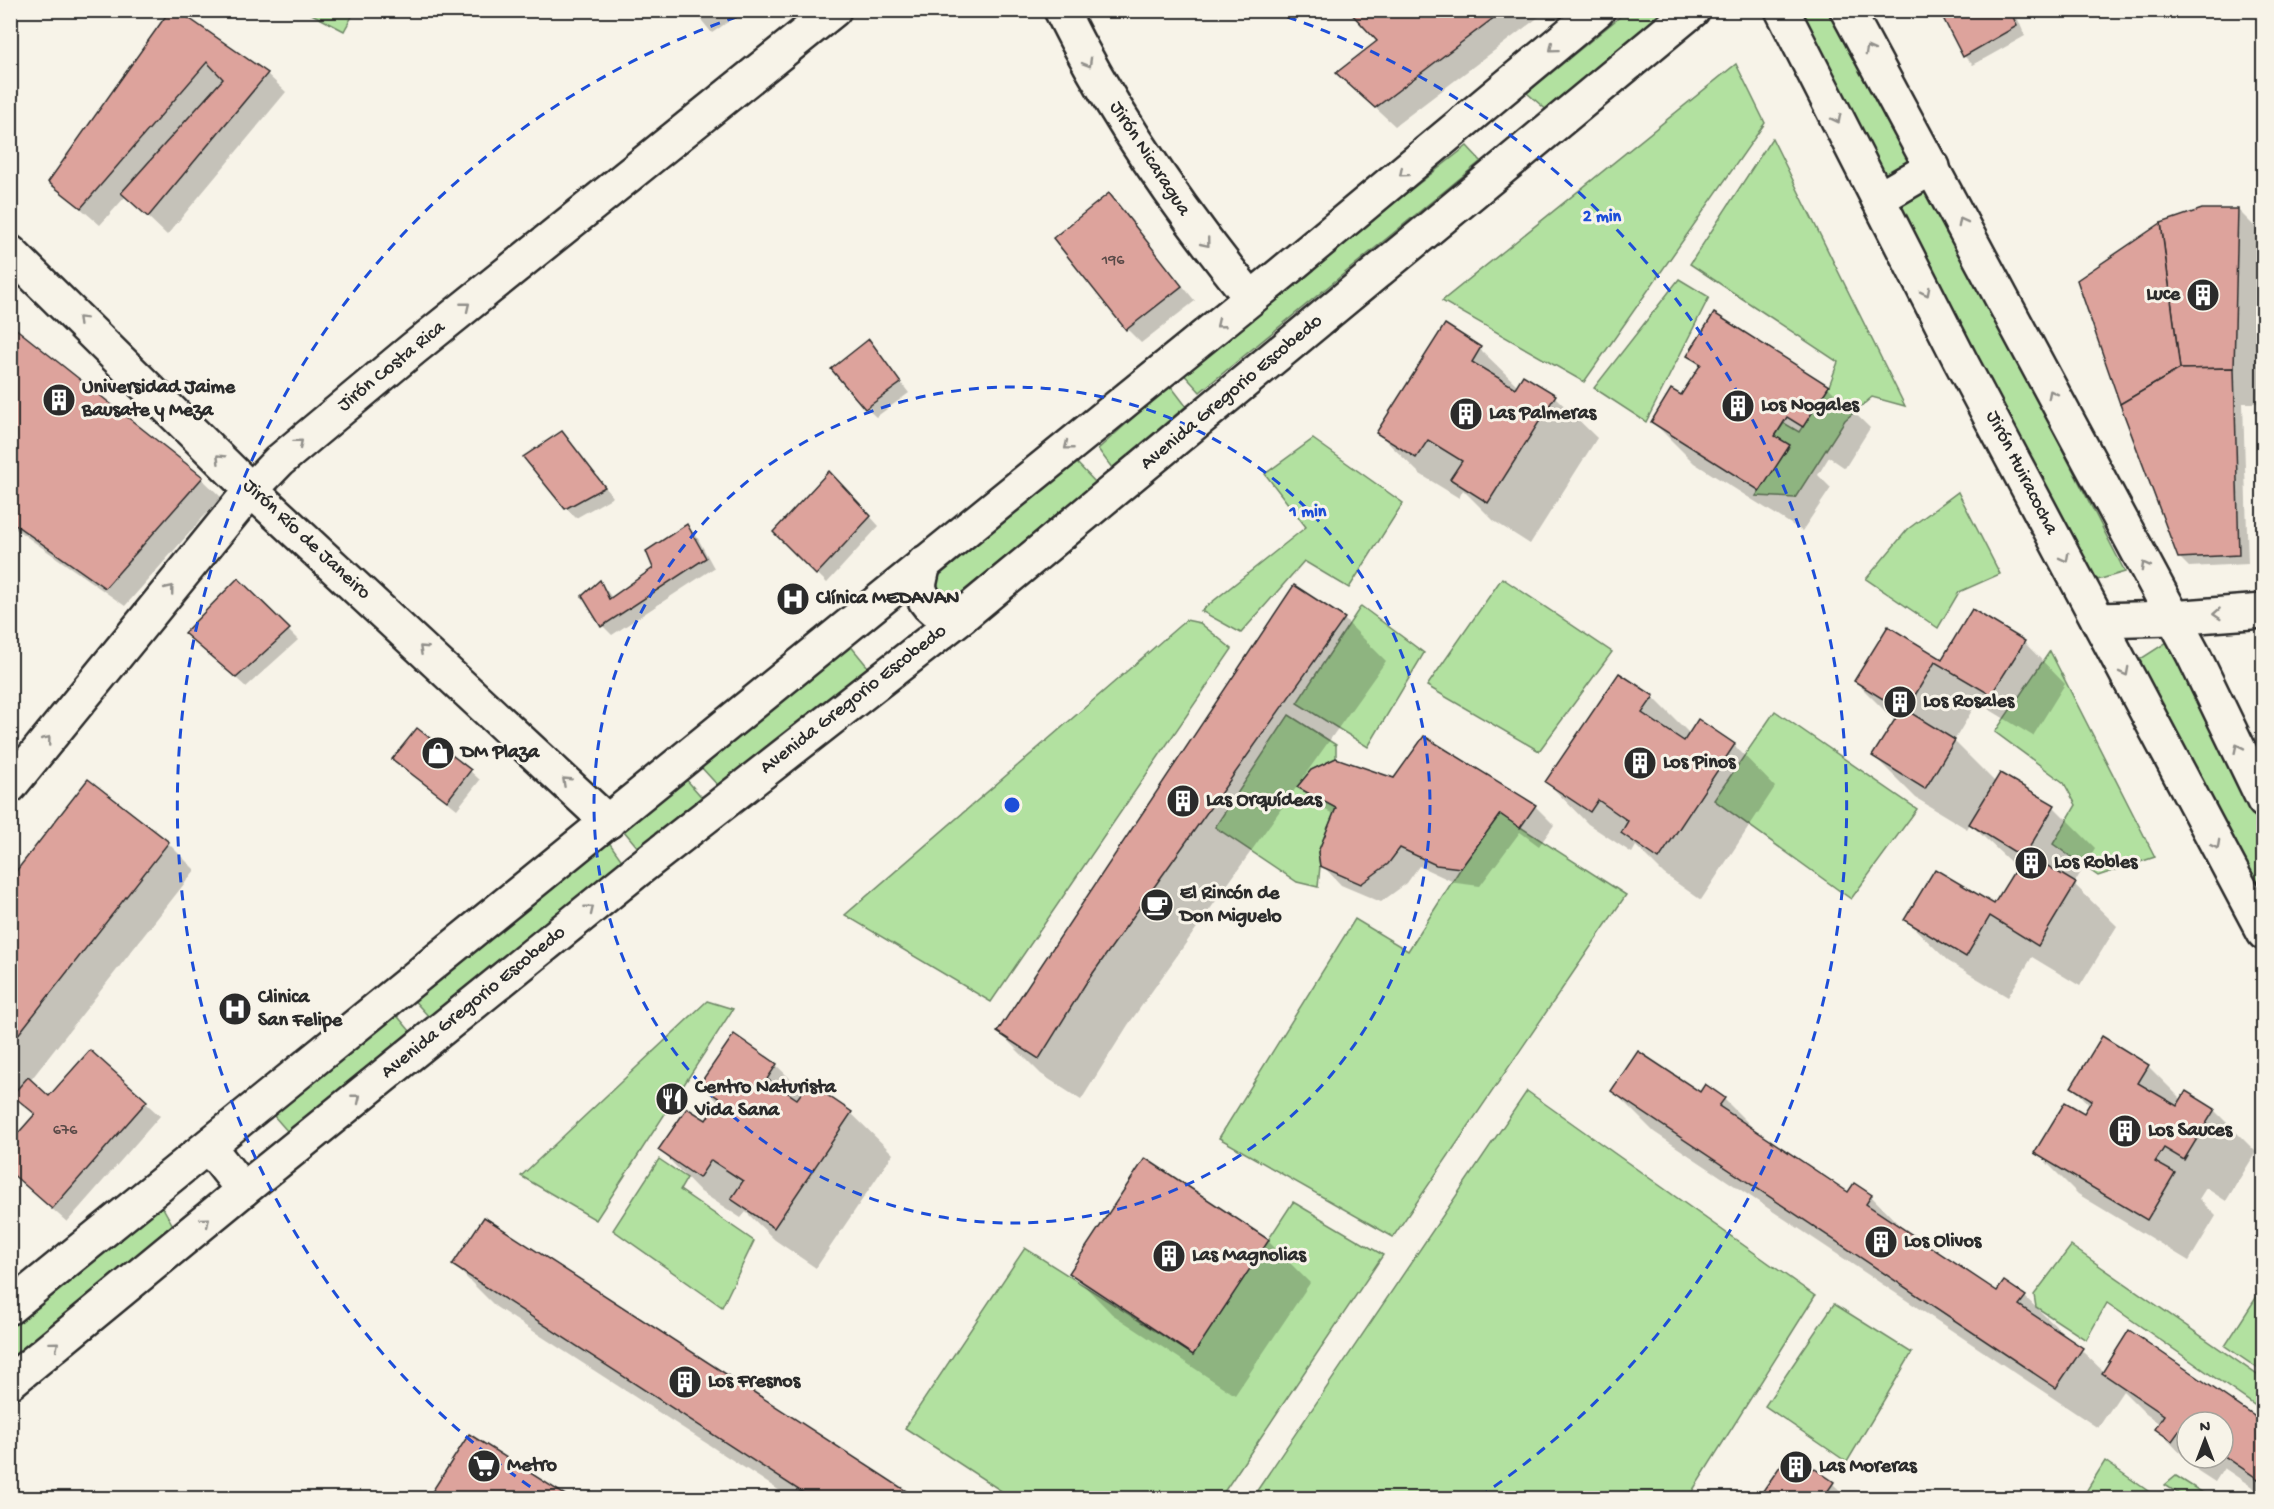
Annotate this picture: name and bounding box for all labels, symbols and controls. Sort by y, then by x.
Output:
one-way arrow [1548,41,1559,52]
one-way arrow [1865,46,1876,57]
one-way arrow [1081,57,1092,67]
street label: Jirón Nicaragua [1103,97,1195,221]
one-way arrow [1830,112,1841,123]
one-way arrow [1399,165,1410,176]
text: 2 min [1583,207,1622,228]
one-way arrow [1958,218,1969,228]
one-way arrow [1199,236,1210,247]
house number: 196 [1101,252,1125,271]
building icon: Luce [2185,277,2221,313]
place label: Luce [2146,284,2181,307]
one-way arrow [1919,286,1930,297]
one-way arrow [459,303,470,314]
street label: Avenida Gregorio Escobedo [1136,310,1328,476]
street label: Jirón Costa Rica [333,316,451,417]
one-way arrow [1216,316,1227,327]
one-way arrow [78,317,89,328]
place label: Universidad Jaime Bausate y Meza [81,377,236,423]
building icon: Universidad Jaime Bausate y Meza [41,382,77,418]
building icon: Los Nogales [1720,388,1756,424]
one-way arrow [2048,390,2060,401]
place label: Los Nogales [1761,395,1860,418]
building icon: Las Palmeras [1448,396,1484,432]
place label: Las Palmeras [1489,403,1598,426]
street label: Jirón Huiracocha [1980,407,2062,540]
one-way arrow [1064,439,1075,450]
one-way arrow [292,440,303,451]
one-way arrow [216,454,227,465]
street label: Jirón Río de Janeiro [237,475,375,605]
text: 1 min [1289,502,1327,523]
one-way arrow [2058,552,2069,562]
one-way arrow [2141,562,2152,572]
hospital icon: Clínica MEDAVAN [775,581,811,617]
one-way arrow [163,585,174,596]
place label: Clínica MEDAVAN [815,588,959,611]
one-way arrow [2213,608,2222,621]
street label: Avenida Gregorio Escobedo [756,620,952,780]
one-way arrow [419,645,430,656]
one-way arrow [2118,666,2129,676]
building icon: Los Rosales [1882,684,1918,720]
place label: Los Rosales [1923,691,2016,714]
shop icon: DM Plaza [420,735,456,771]
one-way arrow [40,736,51,747]
place label: DM Plaza [459,742,540,765]
one-way arrow [2234,744,2246,755]
building icon: Los Pinos [1622,745,1658,781]
place label: Los Pinos [1663,752,1737,775]
one-way arrow [562,777,573,788]
building icon: Las Orquídeas [1165,783,1201,819]
place label: Las Orquídeas [1206,790,1323,813]
centre of rings [1002,795,1022,815]
one-way arrow [2209,838,2220,849]
building icon: Los Robles [2013,845,2049,881]
place label: Los Robles [2054,852,2139,875]
place label: El Rincón de Don Miguelo [1178,883,1282,929]
cafe icon: El Rincón de Don Miguelo [1139,887,1175,923]
one-way arrow [583,905,594,916]
street label: Avenida Gregorio Escobedo [377,921,571,1085]
place label: Clinica San Felipe [257,987,343,1033]
hospital icon: Clinica San Felipe [217,991,253,1027]
place label: Centro Naturista Vida Sana [694,1077,837,1123]
restaurant icon: Centro Naturista Vida Sana [654,1081,690,1117]
one-way arrow [350,1094,361,1105]
building icon: Los Sauces [2107,1113,2143,1149]
place label: Los Sauces [2148,1120,2234,1143]
house number: 676 [53,1122,78,1141]
one-way arrow [199,1217,210,1228]
building icon: Los Olivos [1863,1224,1899,1260]
place label: Los Olivos [1904,1231,1983,1254]
building icon: Las Magnolias [1151,1238,1187,1274]
place label: Las Magnolias [1192,1245,1308,1268]
one-way arrow [49,1341,60,1352]
building icon: Los Fresnos [667,1364,703,1400]
place label: Los Fresnos [708,1371,802,1394]
north arrow [2175,1410,2235,1470]
text: N [2200,1419,2211,1438]
supermarket icon: Metro [466,1448,502,1484]
building icon: Las Moreras [1778,1449,1814,1485]
place label: Metro [507,1455,557,1478]
place label: Las Moreras [1819,1456,1918,1479]

